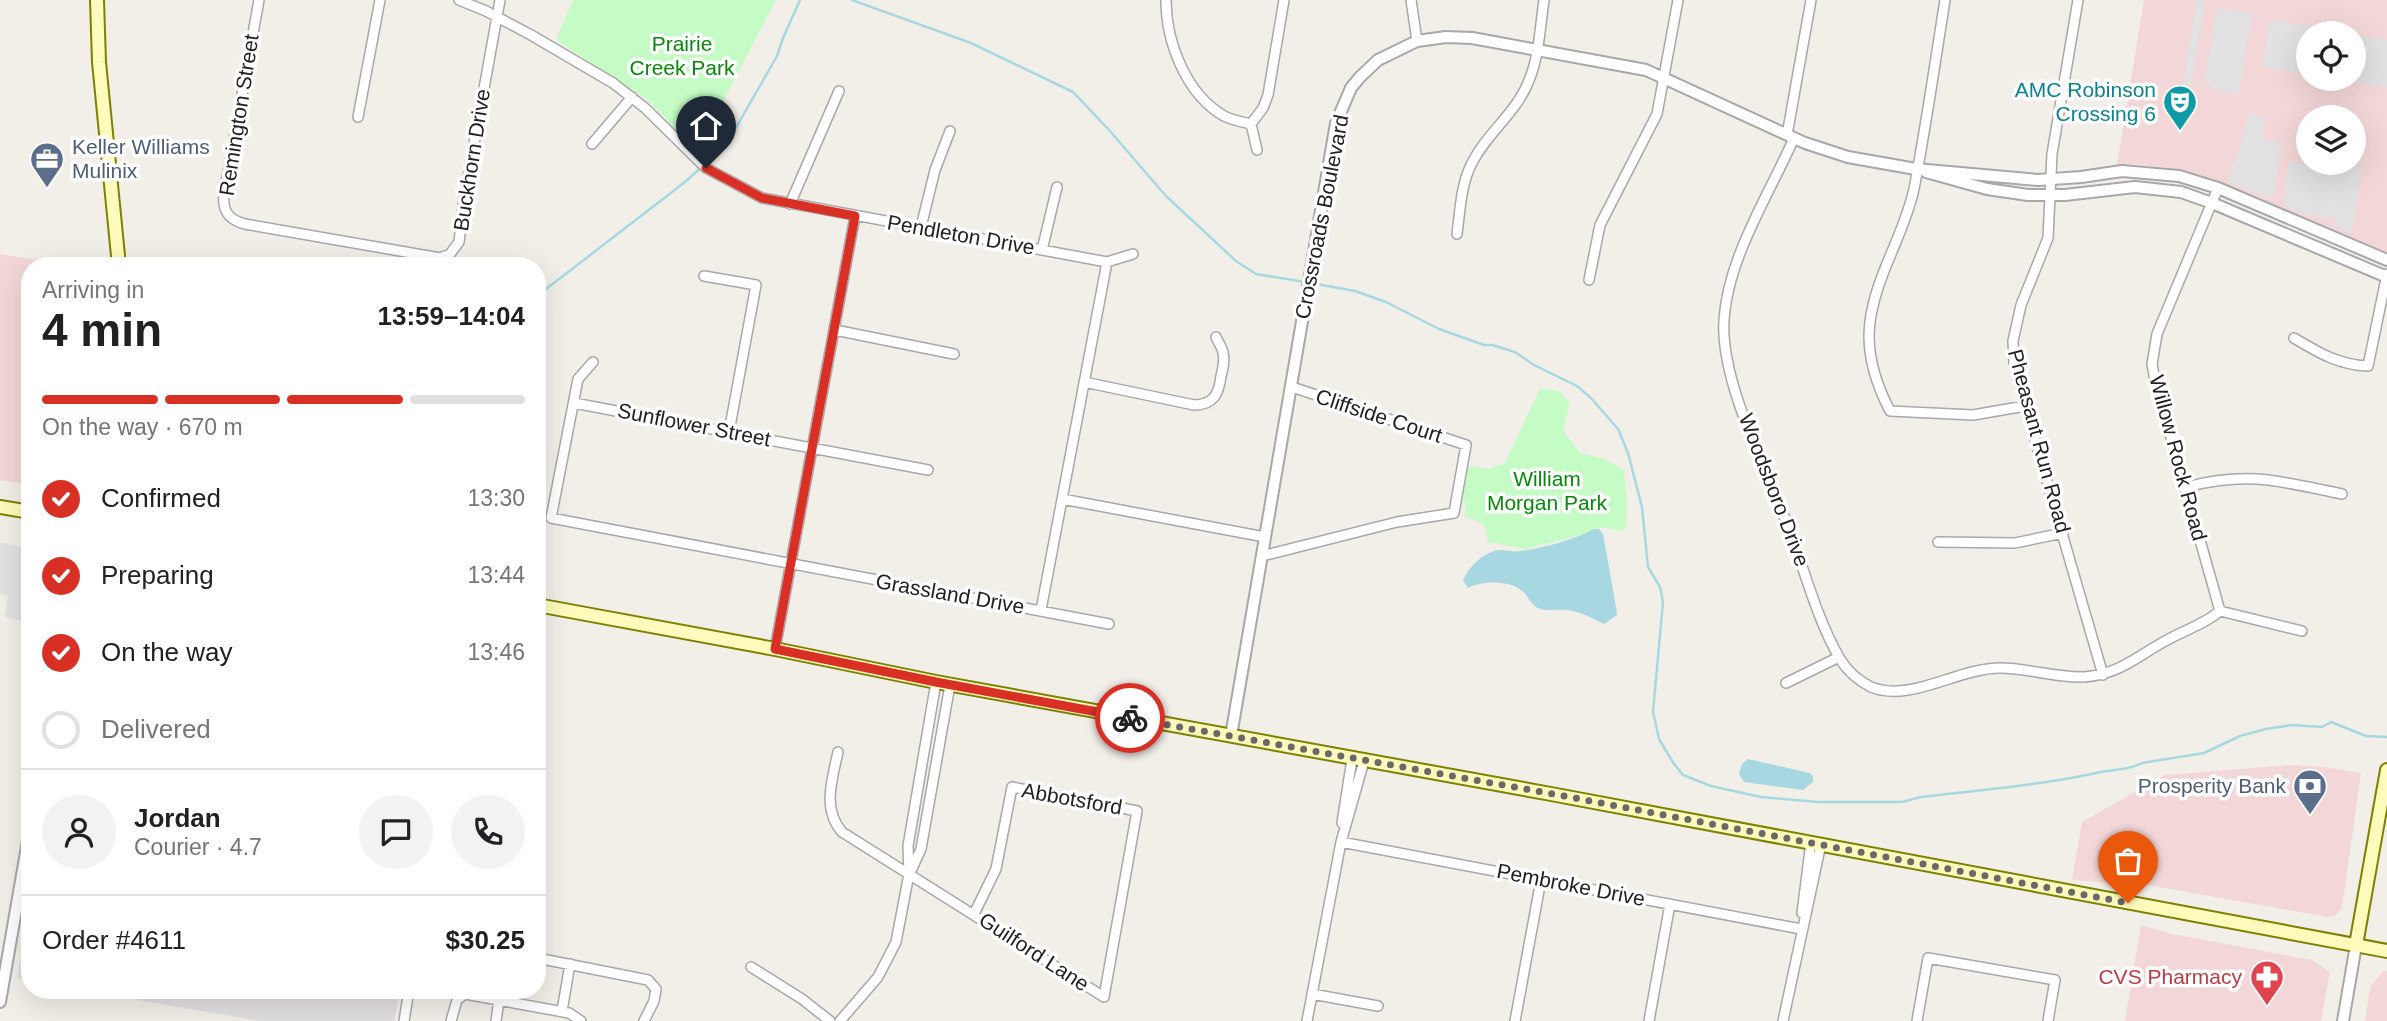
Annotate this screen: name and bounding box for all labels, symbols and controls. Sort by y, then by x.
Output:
map controls [2296,21,2366,175]
button: locate [2296,21,2366,91]
street label: Remington Street [214,32,263,197]
park label: Prairie Creek Park [629,32,735,79]
place label: AMC Robinson Crossing 6 [2015,78,2156,125]
theatre icon: AMC Robinson Crossing 6 [2161,83,2199,132]
street label: Buckhorn Drive [449,87,494,233]
pin [676,96,736,168]
button: layers [2296,105,2366,175]
icon: home [687,107,725,145]
street label: Crossroads Boulevard [1290,113,1353,321]
place label: Keller Williams Mulinix [72,135,210,182]
office icon: Keller Williams Mulinix [28,140,66,189]
street label: Pendleton Drive [886,210,1037,259]
text: Arriving in [42,277,144,303]
text: 13:59–14:04 [378,301,525,331]
text: 4 min [42,304,162,356]
street label: Pheasant Run Road [2004,347,2075,535]
street label: Willow Rock Road [2145,373,2212,543]
street label: Cliffside Court [1313,384,1445,447]
street label: Sunflower Street [616,398,773,451]
street label: Woodsboro Drive [1735,410,1814,569]
text: On the way · 670 m [42,414,243,440]
park label: William Morgan Park [1487,467,1608,514]
icon: check [42,480,80,518]
text: Confirmed [101,483,221,513]
text: 13:30 [467,485,525,511]
icon: check [42,557,80,595]
text: Preparing [101,560,214,590]
text: 13:44 [467,562,525,588]
street label: Grassland Drive [874,569,1026,618]
icon: check [42,634,80,672]
text: On the way [101,637,233,667]
text: 13:46 [467,639,525,665]
courier [1095,683,1165,753]
icon: bike [1111,699,1149,737]
text: Delivered [101,714,211,744]
bank icon: Prosperity Bank [2291,767,2329,816]
place label: Prosperity Bank [2138,774,2286,797]
street label: Abbotsford [1020,778,1124,819]
button: person [42,795,116,869]
button: chat [359,795,433,869]
button: phone [451,795,525,869]
text: Jordan [134,803,221,833]
pin [2098,831,2158,903]
text: Courier · 4.7 [134,834,262,860]
icon: bag [2109,842,2147,880]
street label: Pembroke Drive [1495,859,1647,910]
street label: Guilford Lane [975,908,1093,996]
text: Order #4611 [42,925,186,955]
text: $30.25 [445,925,525,955]
pharmacy icon: CVS Pharmacy [2248,958,2286,1007]
place label: CVS Pharmacy [2098,965,2242,988]

